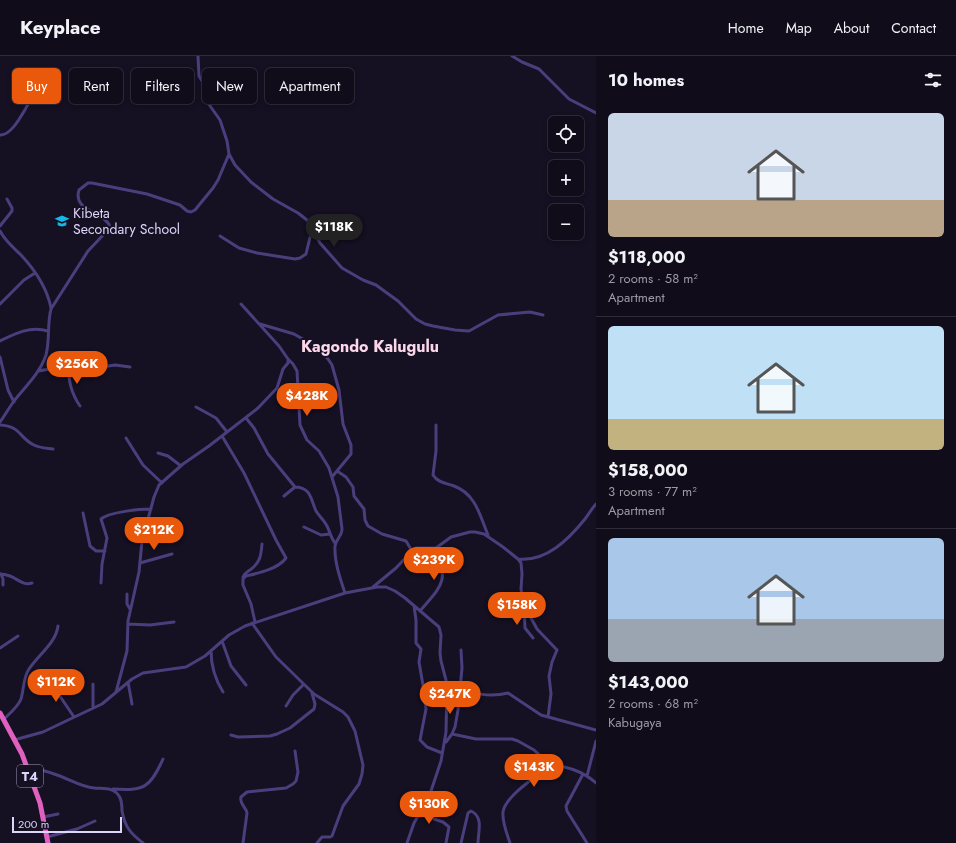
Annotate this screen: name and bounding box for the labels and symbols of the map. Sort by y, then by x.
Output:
place label: Kibeta Secondary School [73,203,180,239]
school or university icon: Kibeta Secondary School [54,213,70,229]
pin: $118K [306,214,362,248]
district label: Kagondo Kalugulu [301,335,439,358]
pin: $256K [49,351,105,385]
pin: $428K [279,383,335,417]
pin: $212K [126,517,182,551]
pin: $239K [406,547,462,581]
pin: $158K [489,592,545,626]
pin: $112K [28,669,84,703]
pin: $247K [422,681,478,715]
pin: $143K [506,754,562,788]
road number: T4 [17,765,43,787]
pin: $130K [401,791,457,825]
scale bar [12,815,122,834]

